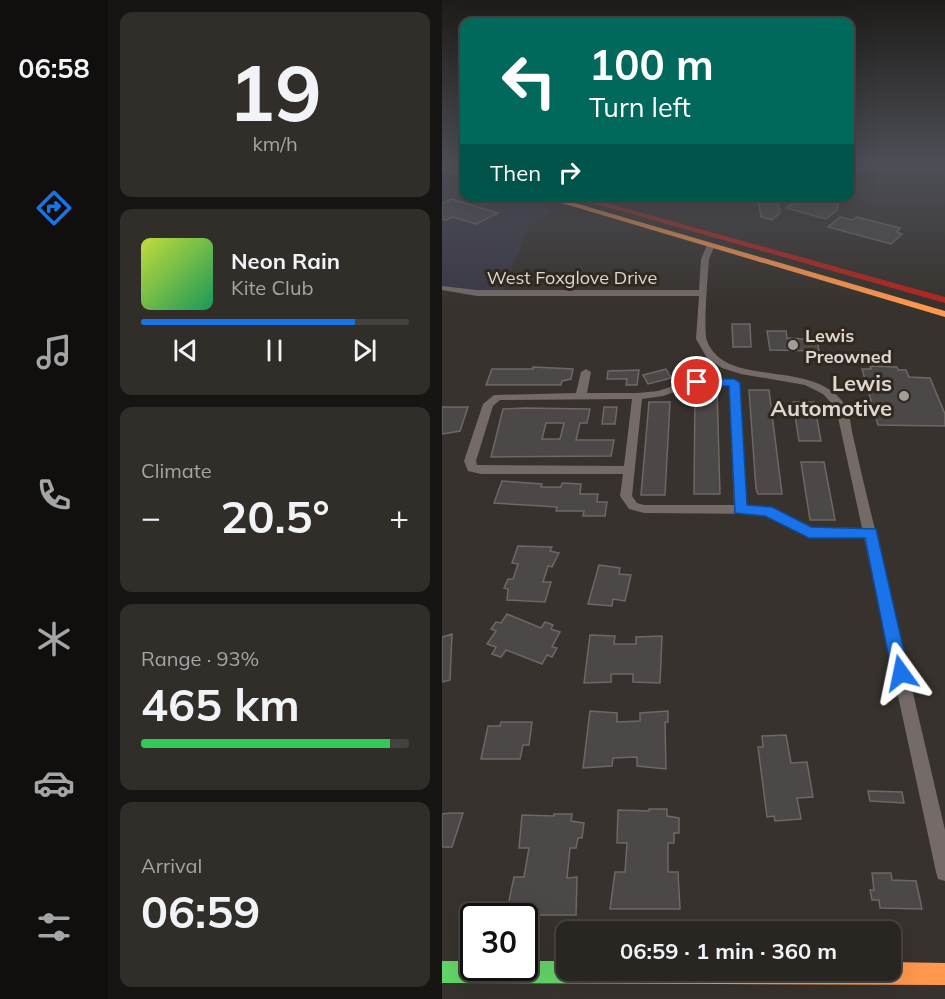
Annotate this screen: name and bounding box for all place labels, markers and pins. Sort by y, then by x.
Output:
place label: Lewis Preowned [805,324,892,368]
marker: Lewis Preowned [786,338,800,352]
pin [671,356,722,407]
place label: Lewis Automotive [771,369,892,422]
marker: Lewis Automotive [897,389,911,403]

